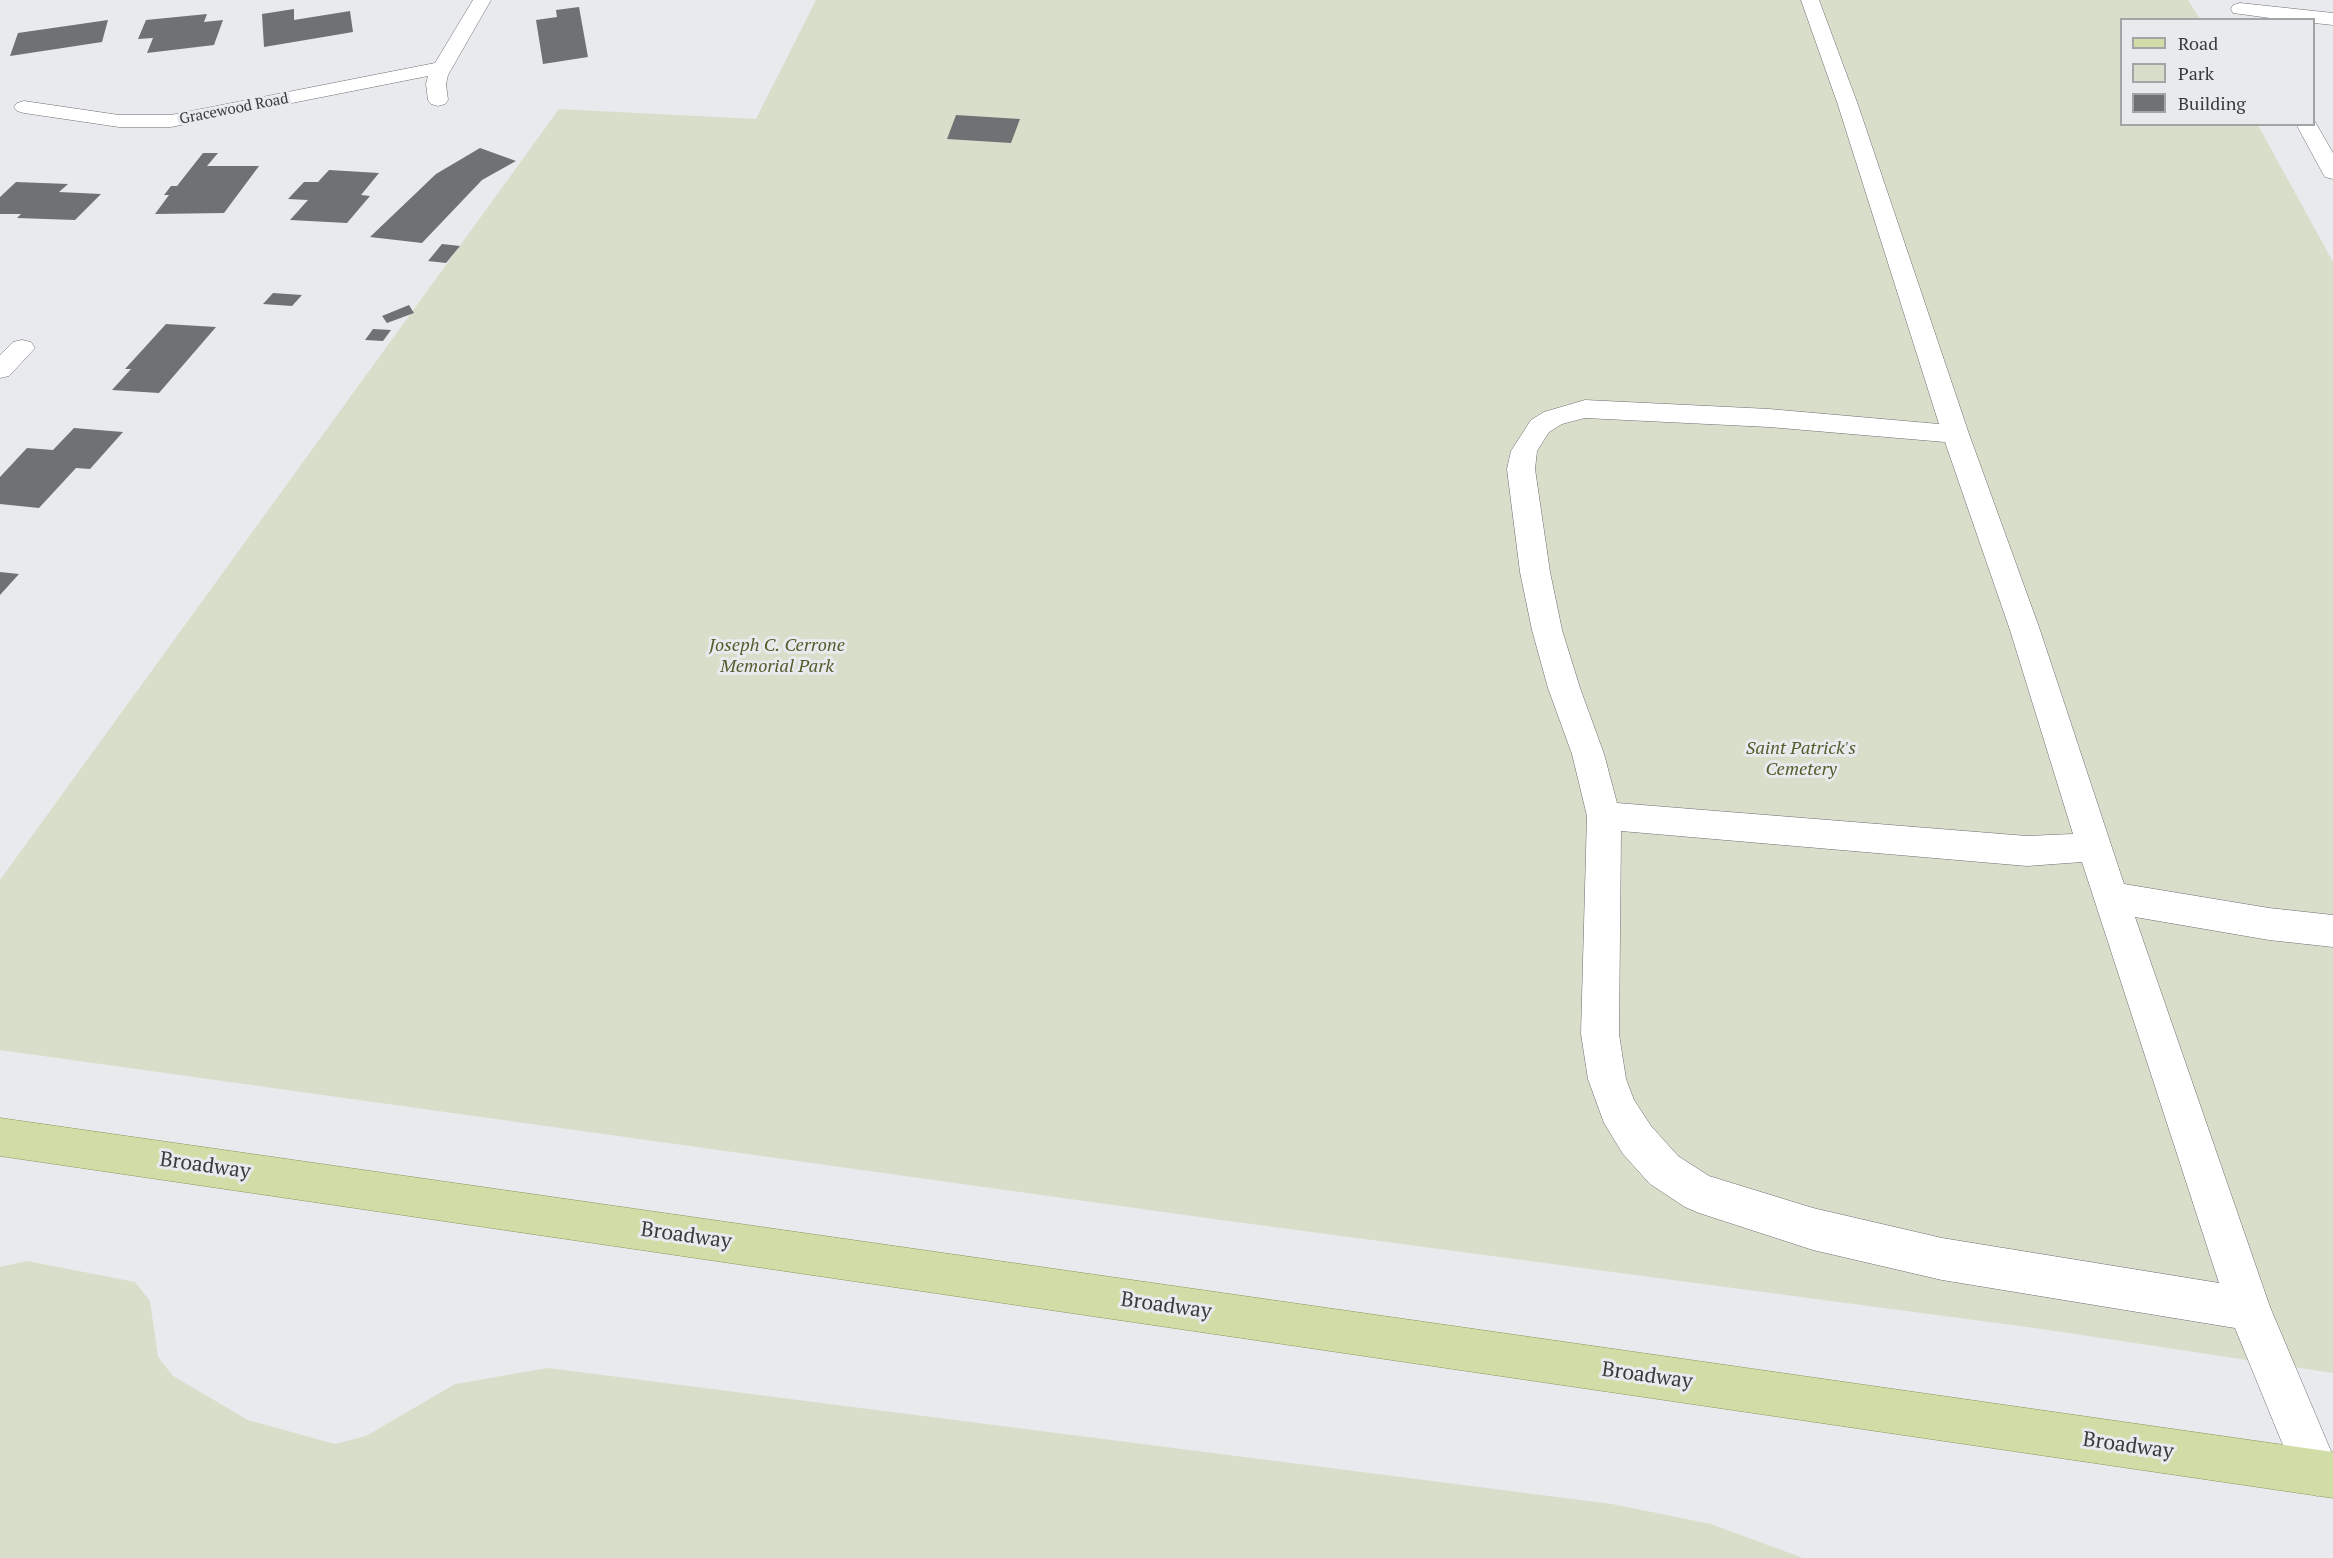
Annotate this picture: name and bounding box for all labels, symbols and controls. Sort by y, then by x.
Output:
legend [2120,18,2315,126]
text: Road [2178,31,2218,55]
text: Park [2178,61,2214,85]
street label: Gracewood Road [178,90,290,128]
text: Building [2178,91,2246,115]
park label: Joseph C. Cerrone Memorial Park [709,635,845,678]
park label: Saint Patrick's Cemetery [1746,738,1856,780]
street label: Broadway [158,1147,252,1185]
street label: Broadway [639,1217,733,1255]
street label: Broadway [1119,1287,1213,1325]
street label: Broadway [1600,1357,1694,1395]
street label: Broadway [2081,1427,2175,1465]

